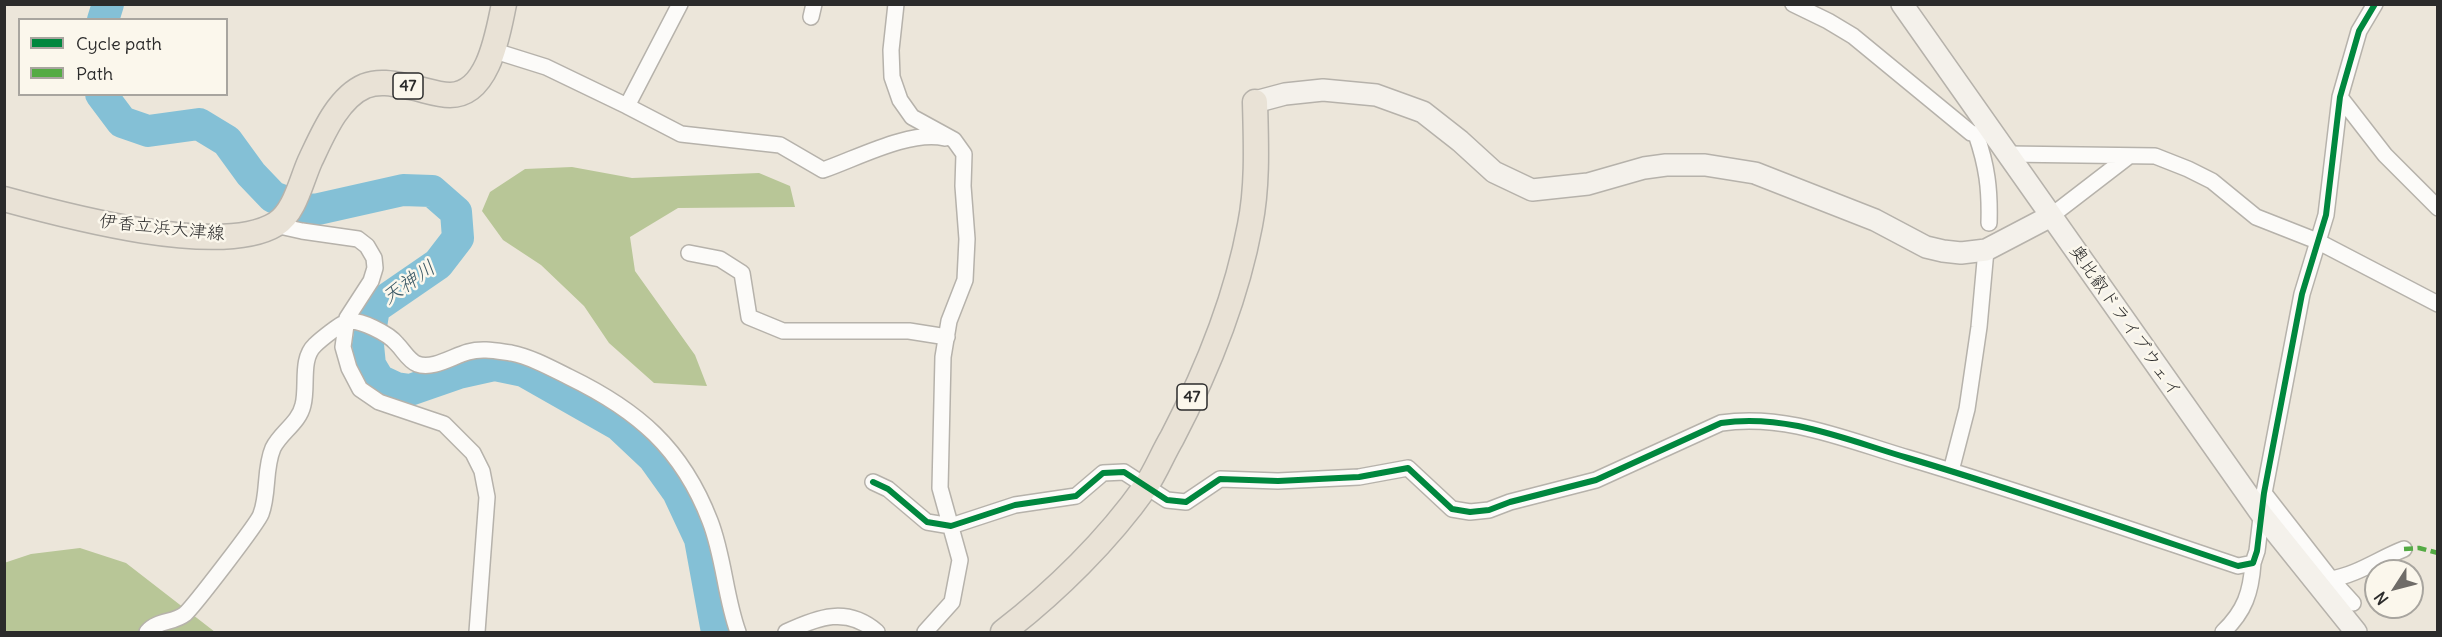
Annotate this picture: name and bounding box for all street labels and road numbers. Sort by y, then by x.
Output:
road number: 47 [393,73,423,99]
street label: 伊香立浜大津線 [98,211,226,245]
street label: 奥比叡ドライブウェイ [2065,241,2185,401]
road number: 47 [1177,384,1207,410]

